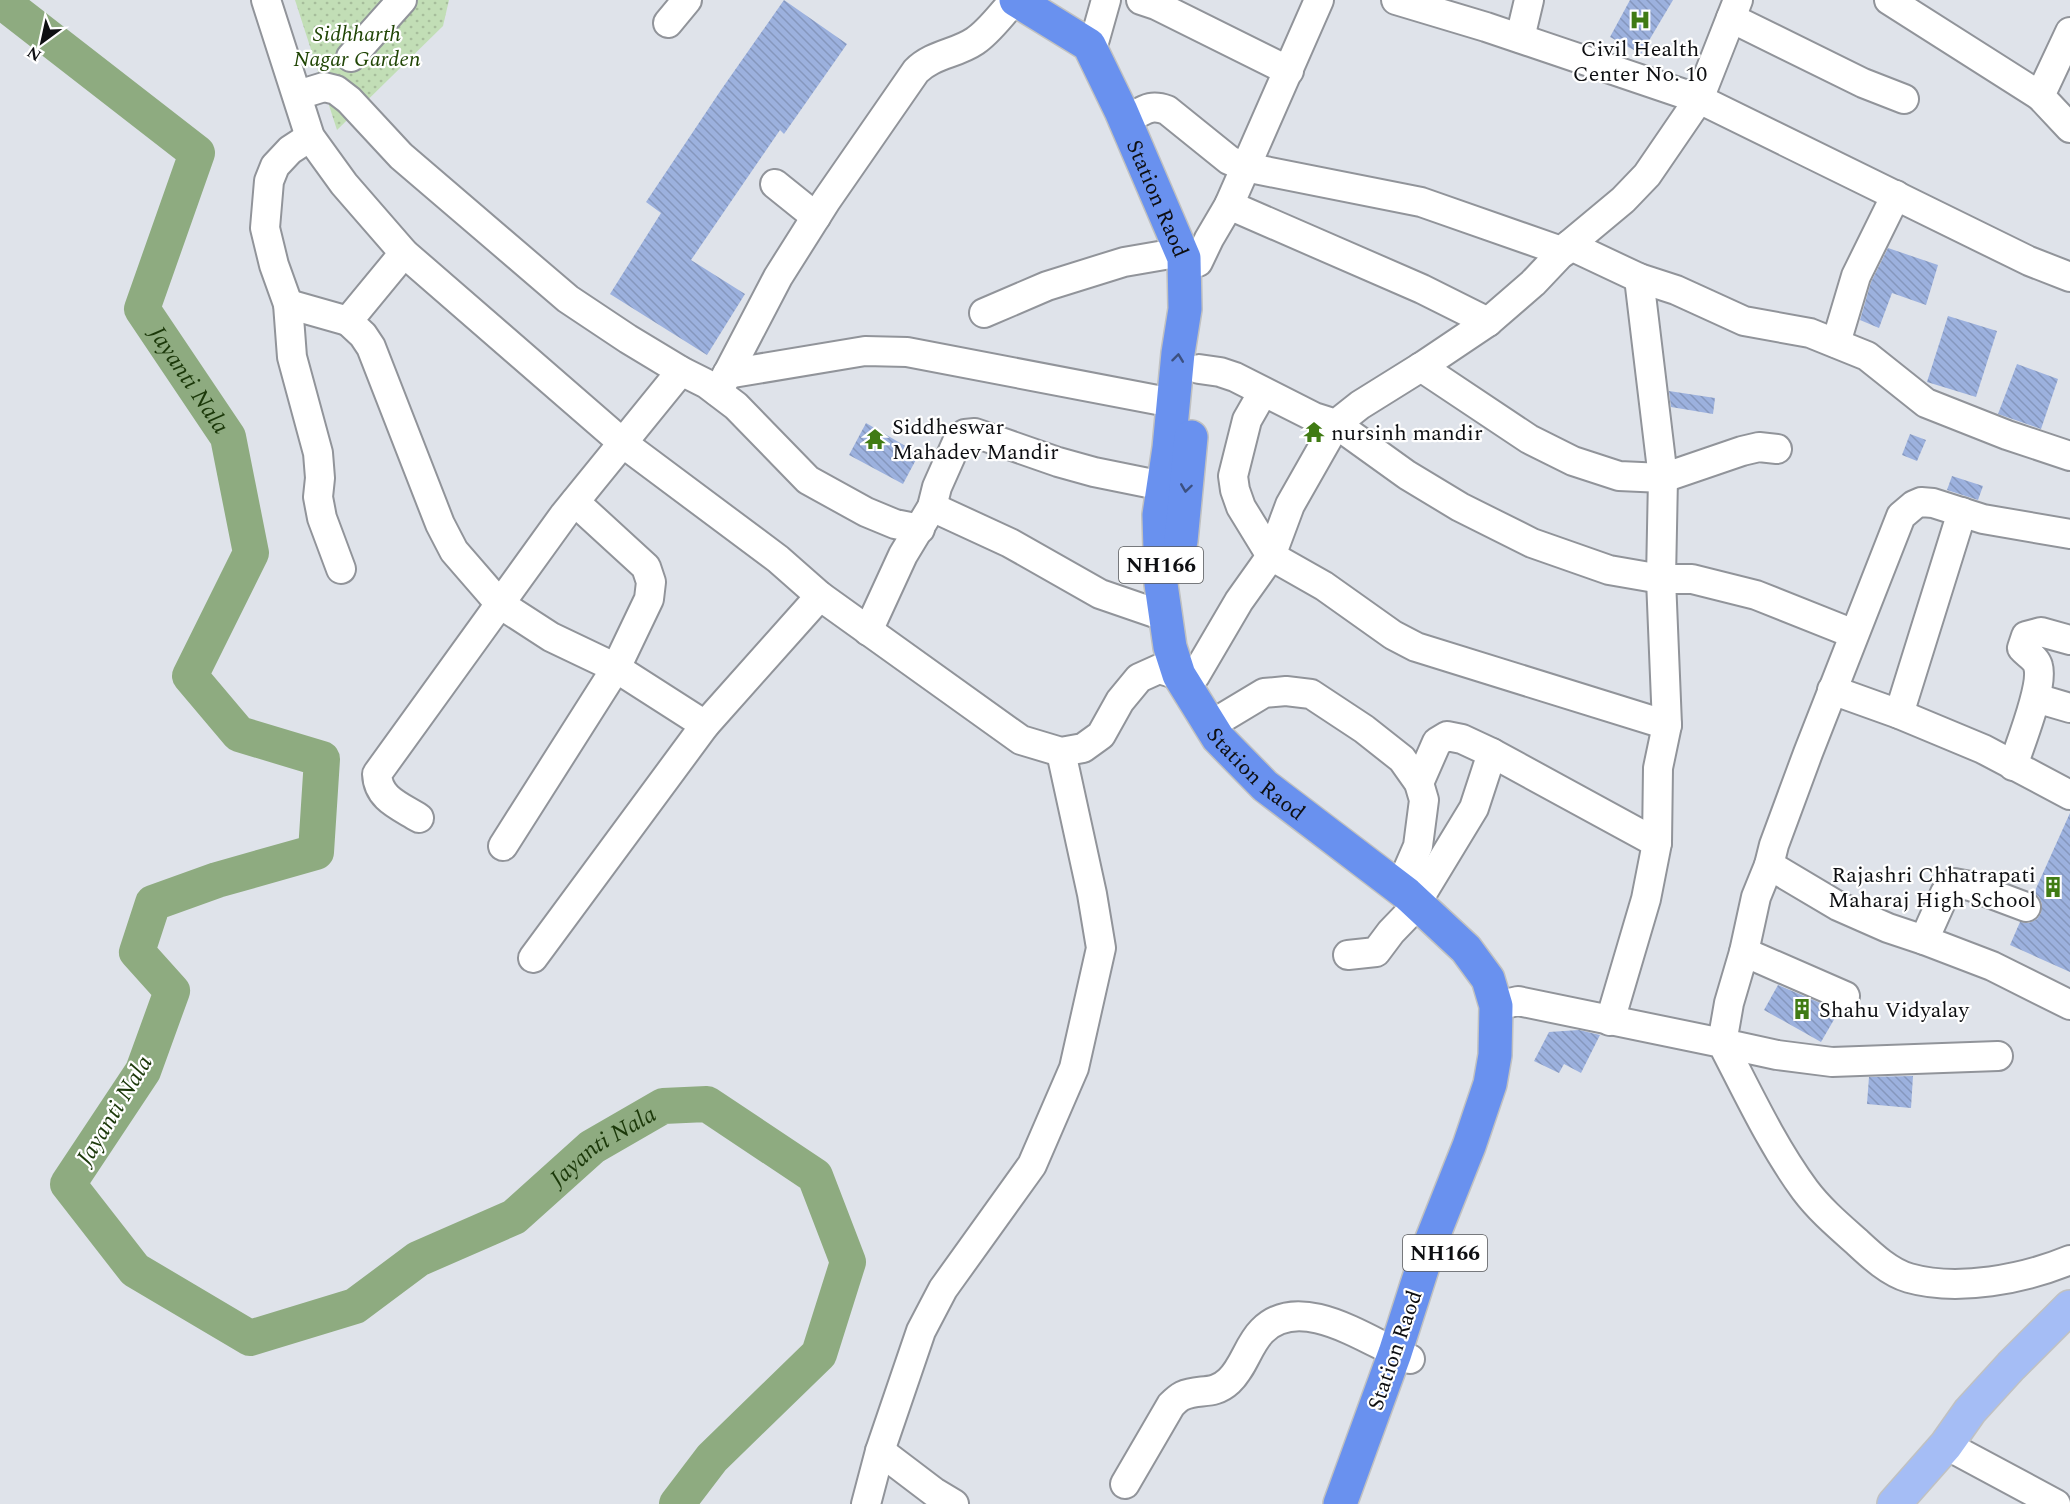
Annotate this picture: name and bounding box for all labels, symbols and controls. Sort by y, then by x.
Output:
hospital icon: Civil Health Center No. 10 [1628,8,1652,32]
north arrow [12,12,72,72]
park label: Sidhharth Nagar Garden [293,18,421,76]
place label: Civil Health Center No. 10 [1573,33,1707,91]
text: N [22,40,46,67]
street label: Station Raod [1117,135,1197,263]
water label: Jayanti Nala [138,317,238,442]
one-way arrow [1171,354,1184,363]
place label: Siddheswar Mahadev Mandir [892,411,1059,469]
place label: nursinh mandir [1331,417,1483,450]
temple icon: nursinh mandir [1302,420,1326,444]
temple icon: Siddheswar Mahadev Mandir [863,427,887,451]
one-way arrow [1180,484,1192,493]
road number: NH166 [1119,547,1203,583]
street label: Station Raod [1197,721,1312,829]
place label: Rajashri Chhatrapati Maharaj High School [1828,859,2036,917]
building icon: Rajashri Chhatrapati Maharaj High School [2041,875,2065,899]
place label: Shahu Vidyalay [1819,994,1970,1027]
building icon: Shahu Vidyalay [1790,997,1814,1021]
water label: Jayanti Nala [67,1048,162,1174]
water label: Jayanti Nala [540,1097,663,1197]
road number: NH166 [1403,1235,1487,1271]
street label: Station Raod [1359,1286,1431,1415]

